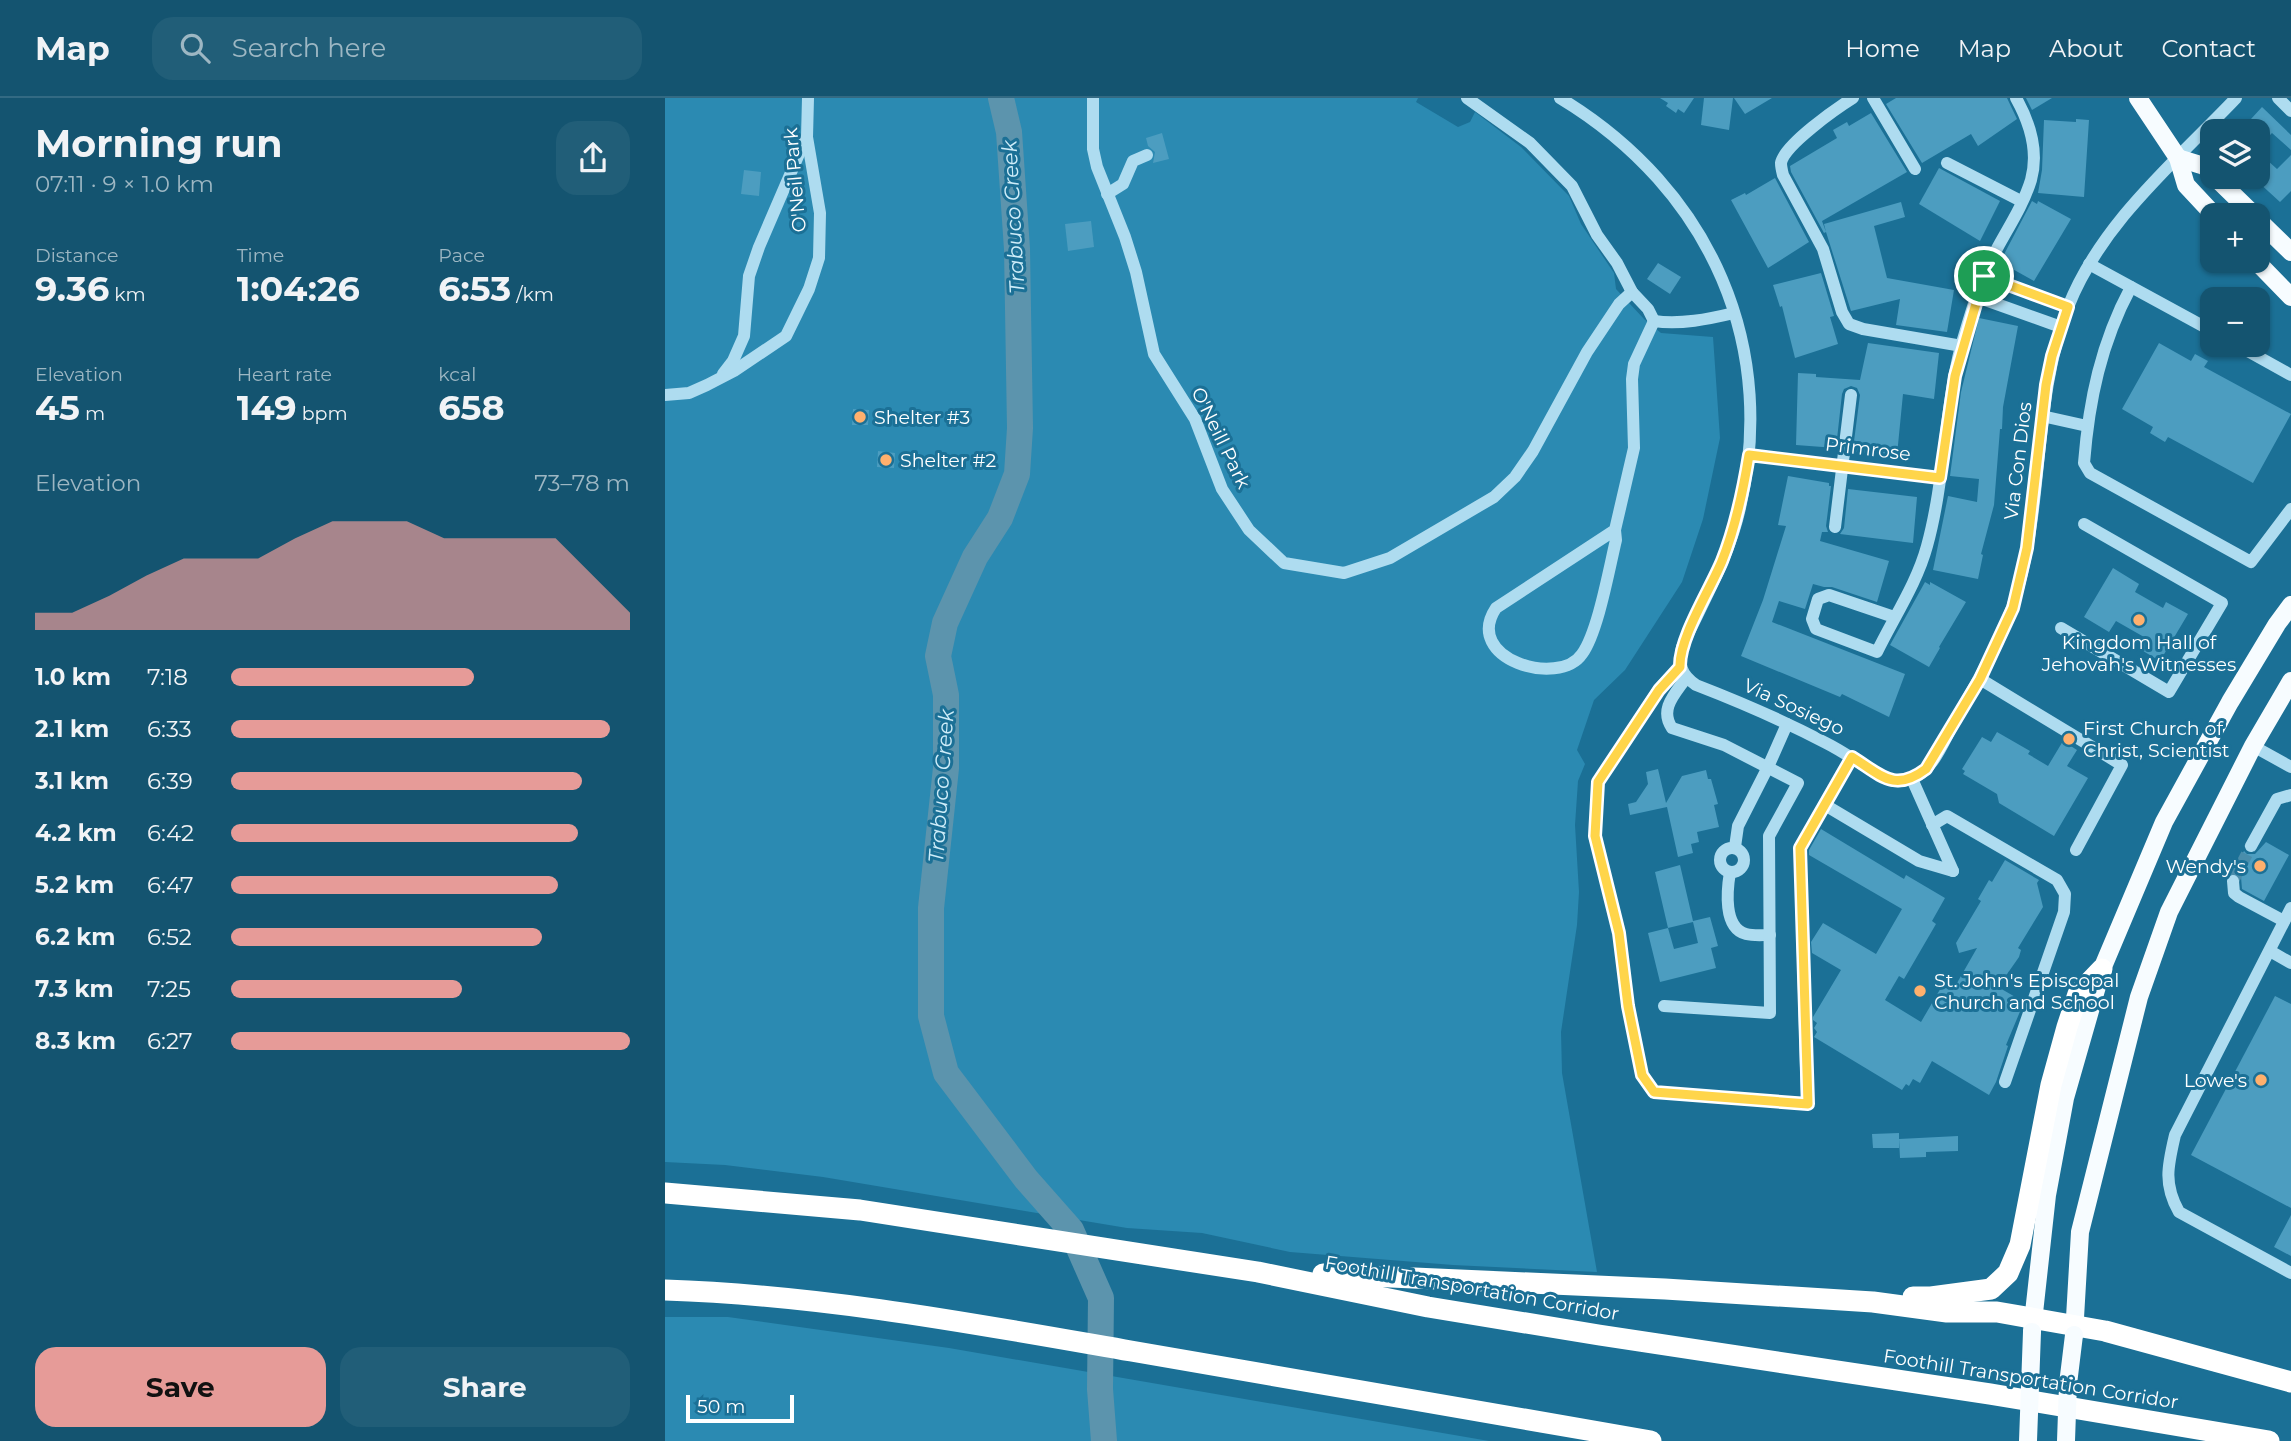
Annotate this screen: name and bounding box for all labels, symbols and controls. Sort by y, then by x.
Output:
search box [152,17,642,80]
text: Map [35,28,110,68]
icon: search [176,29,214,67]
text: Search here [232,32,386,64]
text: Home [1845,34,1920,63]
text: Map [1958,34,2011,63]
text: About [2049,34,2123,63]
text: Contact [2161,34,2256,63]
map controls [2200,119,2270,357]
button: layers [2200,119,2270,189]
text: Morning run [35,120,283,167]
button: share [556,121,630,195]
street label: O'Neil Park [779,126,811,233]
water label: Trabuco Creek [996,138,1030,295]
text: 07:11 · 9 × 1.0 km [35,170,214,198]
button: + [2200,203,2270,273]
text: Distance [35,244,118,267]
text: Time [237,244,284,267]
text: Pace [438,244,485,267]
pin [1954,246,2014,306]
icon: arrive [1965,257,2003,295]
text: 9.36 [35,267,109,310]
text: 1:04:26 [237,267,360,310]
text: 6:53 [438,267,511,310]
text: km [109,283,146,306]
text: /km [511,283,554,306]
button: − [2200,287,2270,357]
text: Elevation [35,363,123,386]
text: Heart rate [237,363,332,386]
text: kcal [438,363,476,386]
street label: O'Neill Park [1187,383,1256,493]
text: 45 [35,386,80,429]
text: 149 [237,386,297,429]
text: 658 [438,386,505,429]
street label: Via Con Dios [1999,401,2037,521]
text: m [80,402,105,425]
text: bpm [297,402,348,425]
place label: Shelter #3 [874,406,970,429]
marker: Shelter #3 [852,409,868,425]
street label: Primrose [1824,432,1912,466]
place label: Shelter #2 [900,449,997,472]
marker: Shelter #2 [878,452,894,468]
text: Elevation [35,469,141,497]
text: 73–78 m [534,469,630,497]
marker: Kingdom Hall of Jehovah's Witnesses [2131,612,2147,628]
place label: Kingdom Hall of Jehovah's Witnesses [2041,631,2236,676]
text: 1.0 km [35,663,111,691]
text: 7:18 [147,663,188,691]
street label: Via Sosiego [1740,674,1848,740]
water label: Trabuco Creek [923,707,959,864]
text: 2.1 km [35,715,109,743]
text: 6:33 [147,715,192,743]
place label: First Church of Christ, Scientist [2083,717,2230,762]
marker: First Church of Christ, Scientist [2061,731,2077,747]
text: 3.1 km [35,767,109,795]
text: 6:39 [147,767,193,795]
text: 4.2 km [35,819,117,847]
text: 6:42 [147,819,194,847]
place label: Wendy's [2165,855,2246,878]
marker: Wendy's [2252,858,2268,874]
text: 5.2 km [35,871,114,899]
text: 6:47 [147,871,194,899]
text: 6.2 km [35,923,115,951]
text: 6:52 [147,923,192,951]
place label: St. John's Episcopal Church and School [1934,969,2119,1014]
text: 7.3 km [35,975,114,1003]
text: 7:25 [147,975,191,1003]
marker: St. John's Episcopal Church and School [1912,983,1928,999]
text: 8.3 km [35,1027,116,1055]
text: 6:27 [147,1027,192,1055]
place label: Lowe's [2184,1069,2247,1092]
marker: Lowe's [2253,1072,2269,1088]
street label: Foothill Transportation Corridor [1323,1251,1621,1325]
street label: Foothill Transportation Corridor [1882,1344,2180,1414]
button: Save [35,1347,326,1427]
button: Share [340,1347,630,1427]
scale bar [686,1392,795,1424]
text: 50 m [697,1395,745,1418]

